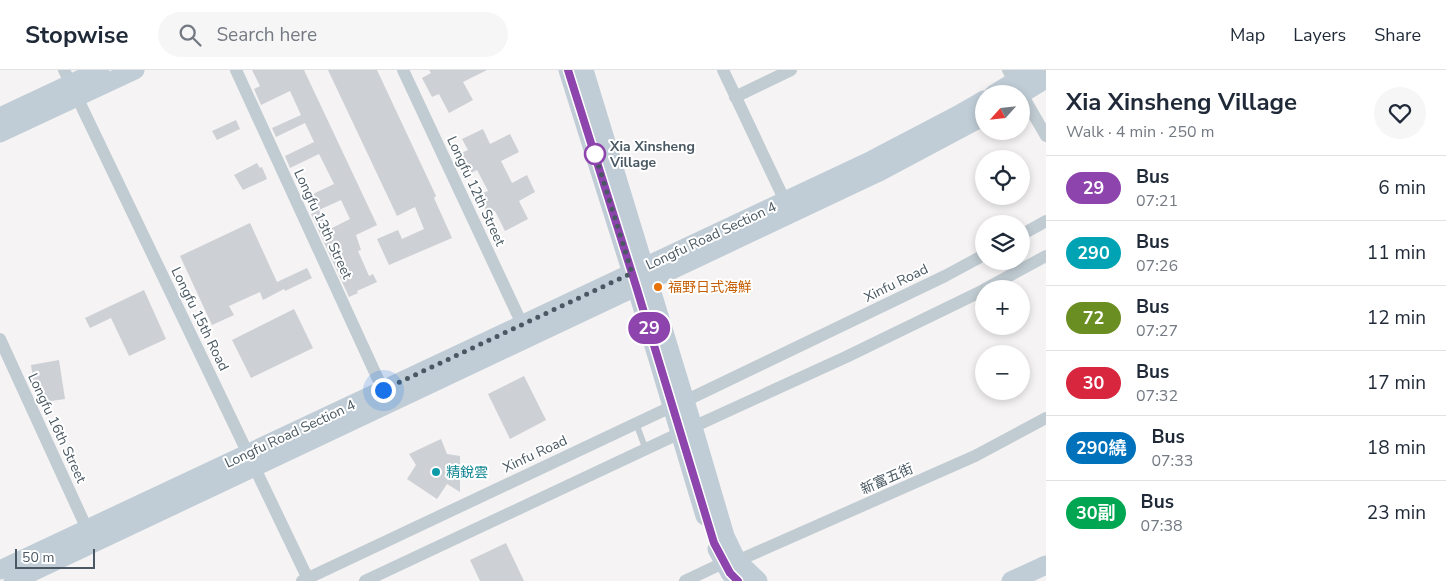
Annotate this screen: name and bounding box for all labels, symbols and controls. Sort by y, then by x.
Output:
search box [158,12,508,57]
text: Stopwise [25,19,128,51]
icon: search [176,21,204,49]
text: Search here [216,22,317,48]
text: Map [1230,23,1265,47]
text: Layers [1293,23,1346,47]
text: Share [1374,23,1421,47]
north arrow [975,85,1030,140]
map controls [975,85,1030,400]
text: Xia Xinsheng Village [1066,86,1297,118]
button: heart [1374,87,1426,139]
text: Walk · 4 min · 250 m [1066,121,1214,143]
street label: Longfu 12th Street [442,133,510,249]
place label: Xia Xinsheng Village [609,137,695,172]
marker: Xia Xinsheng Village [584,143,606,165]
button: locate [975,150,1030,205]
text: Bus [1136,164,1169,190]
street label: Longfu 13th Street [289,166,357,282]
text: 6 min [1378,175,1426,201]
text: 29 [1083,176,1104,200]
text: 07:21 [1136,190,1178,212]
street label: Longfu Road Section 4 [643,197,779,275]
button: layers [975,215,1030,270]
text: Bus [1136,229,1169,255]
text: 11 min [1367,240,1426,266]
text: 290 [1077,241,1110,265]
text: 07:26 [1136,255,1178,277]
street label: Xinfu Road [861,259,931,307]
street label: Longfu 15th Road [167,264,233,374]
place label: 福野日式海鮮 [668,278,752,297]
button: + [975,280,1030,335]
marker: 福野日式海鮮 [652,281,664,293]
text: Bus [1136,294,1169,320]
text: 12 min [1367,305,1426,331]
text: 72 [1083,306,1104,330]
line badge: 29 [626,312,672,344]
text: 29 [638,316,660,340]
text: 07:27 [1136,320,1178,342]
button: − [975,345,1030,400]
text: Bus [1136,359,1169,385]
street label: Longfu 16th Street [23,370,91,486]
text: 17 min [1367,370,1426,396]
text: 30 [1083,371,1104,395]
your location [371,378,396,403]
text: 07:32 [1136,385,1178,407]
street label: Longfu Road Section 4 [222,395,358,473]
text: Bus [1151,424,1185,450]
street label: Xinfu Road [500,431,570,477]
text: 18 min [1367,435,1426,461]
text: 290繞 [1076,436,1126,460]
text: 07:33 [1151,450,1193,472]
street label: 新富五街 [858,459,916,499]
place label: 精銳雲 [446,463,488,482]
marker: 精銳雲 [430,466,442,478]
text: Bus [1141,489,1174,515]
text: 23 min [1367,500,1426,526]
text: 30副 [1076,501,1116,525]
text: 07:38 [1141,515,1183,537]
scale bar [15,546,95,569]
text: 50 m [22,548,54,567]

